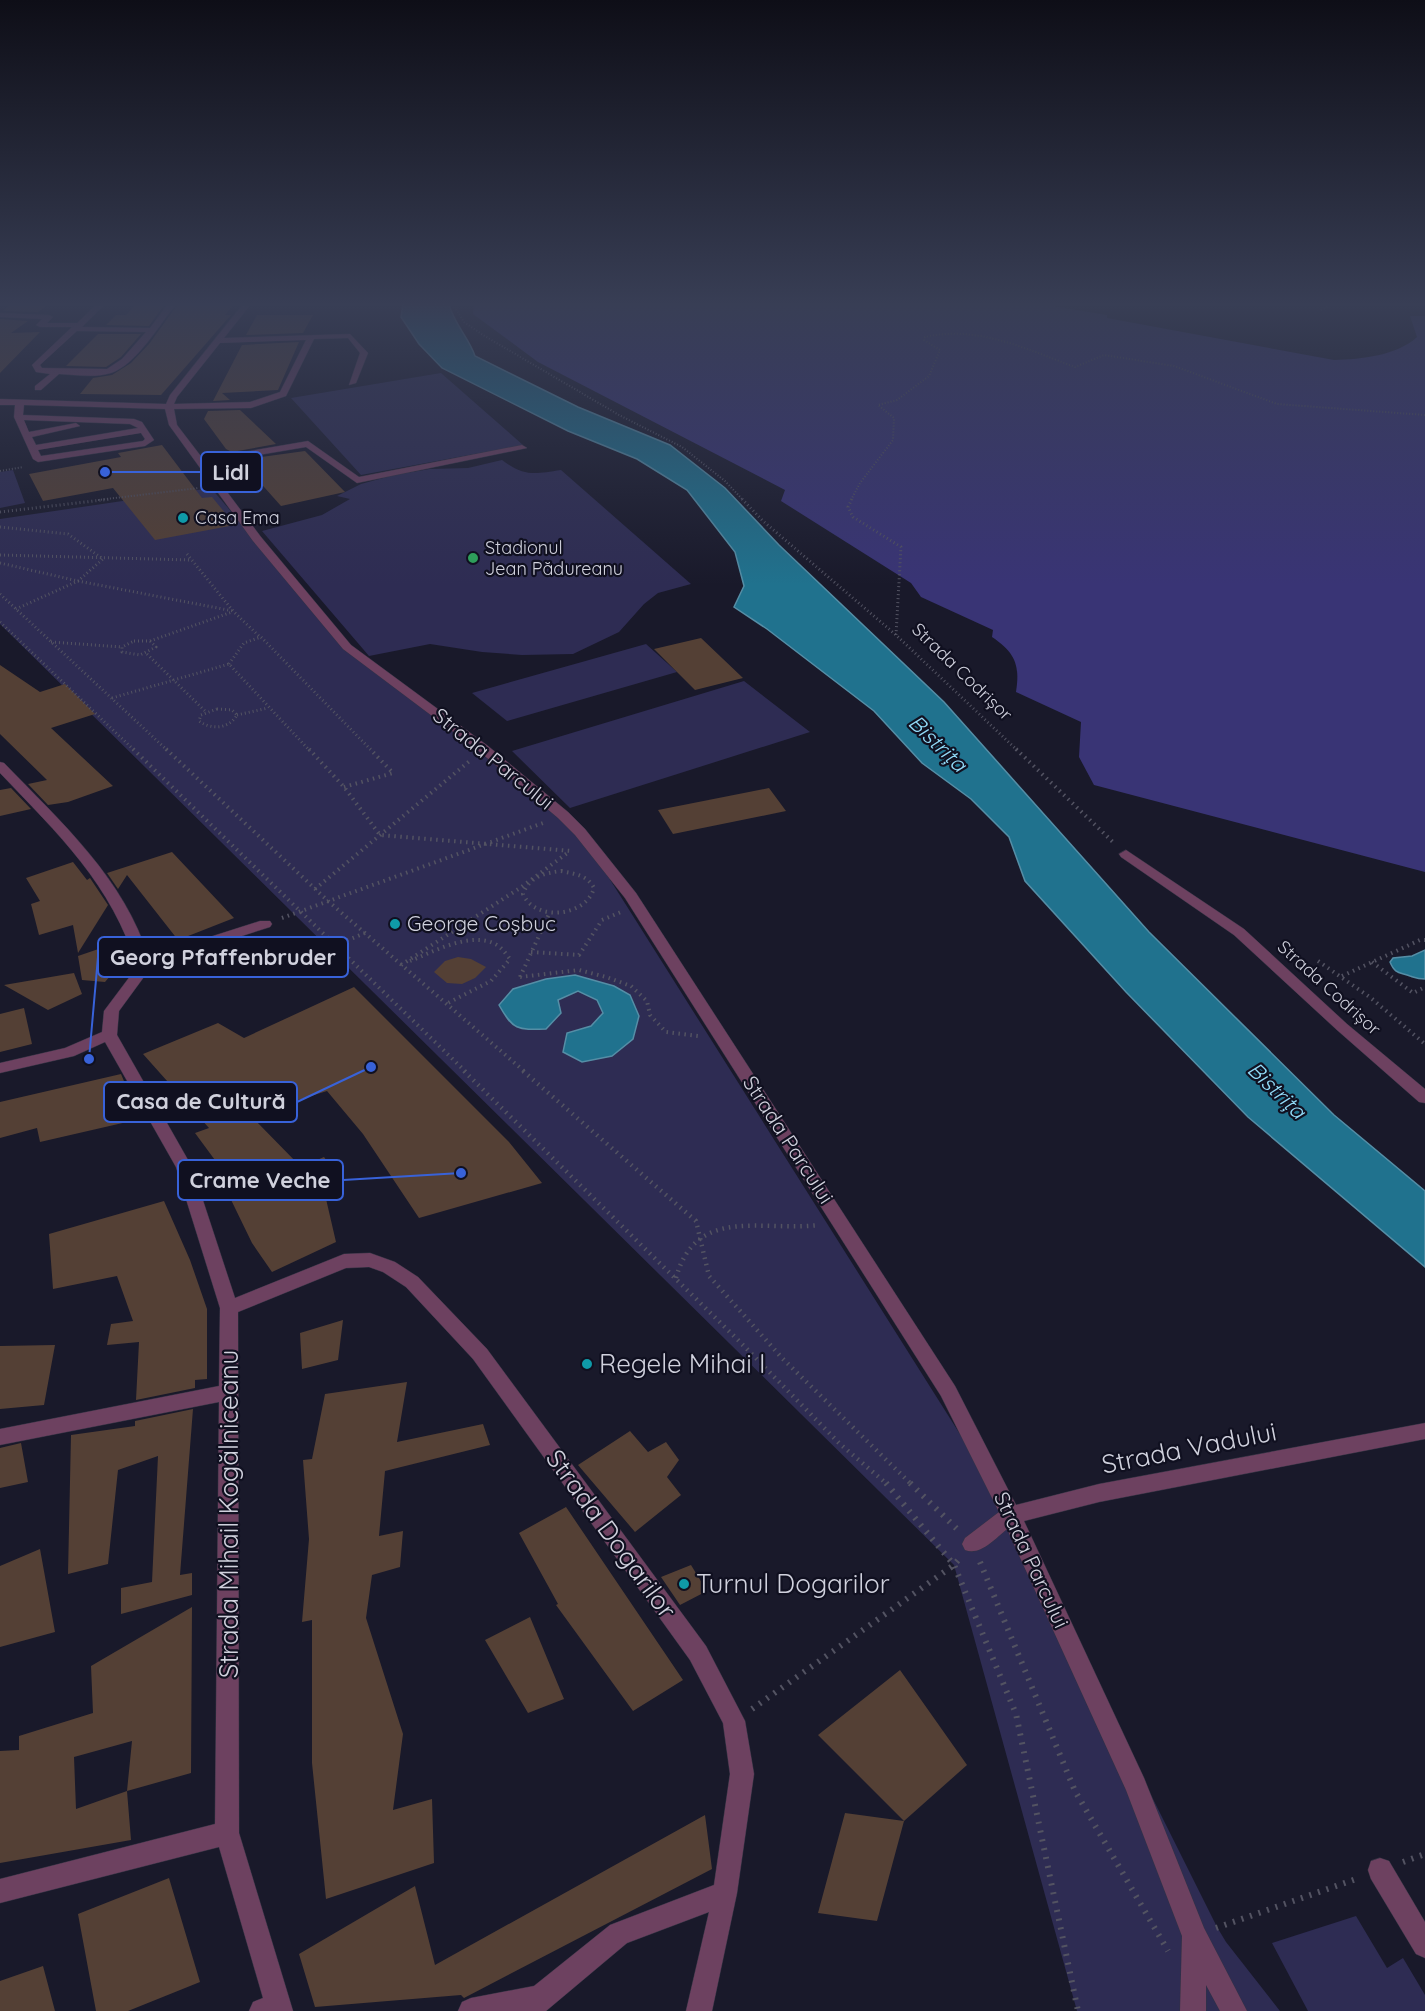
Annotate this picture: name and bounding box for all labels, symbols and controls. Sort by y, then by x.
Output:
callout: Lidl [201,452,262,492]
text: Lidl [212,458,250,486]
place label: Casa Ema [195,506,280,529]
marker: Casa Ema [176,511,190,525]
place label: Stadionul Jean Pădureanu [485,536,623,580]
marker: Stadionul Jean Pădureanu [466,551,480,565]
street label: Strada Codrișor [907,618,1018,726]
street label: Strada Parcului [428,702,559,815]
water label: Bistrița [903,708,974,779]
place label: George Coșbuc [407,910,556,936]
marker: George Coșbuc [388,917,402,931]
street label: Strada Codrișor [1273,935,1386,1040]
callout: Georg Pfaffenbruder [98,937,348,977]
text: Georg Pfaffenbruder [110,943,337,971]
water label: Bistrița [1242,1055,1313,1126]
street label: Strada Parcului [738,1071,840,1208]
callout: Casa de Cultură [104,1082,297,1122]
text: Casa de Cultură [117,1087,285,1115]
callout: Crame Veche [178,1160,343,1200]
text: Crame Veche [189,1166,331,1194]
place label: Regele Mihai I [599,1347,766,1380]
street label: Strada Mihail Kogălniceanu [212,1350,245,1678]
marker: Regele Mihai I [580,1357,594,1371]
street label: Strada Vadului [1099,1414,1279,1481]
street label: Strada Dogarilor [539,1443,684,1625]
street label: Strada Parcului [989,1487,1075,1632]
place label: Turnul Dogarilor [696,1567,890,1600]
marker: Turnul Dogarilor [677,1577,691,1591]

